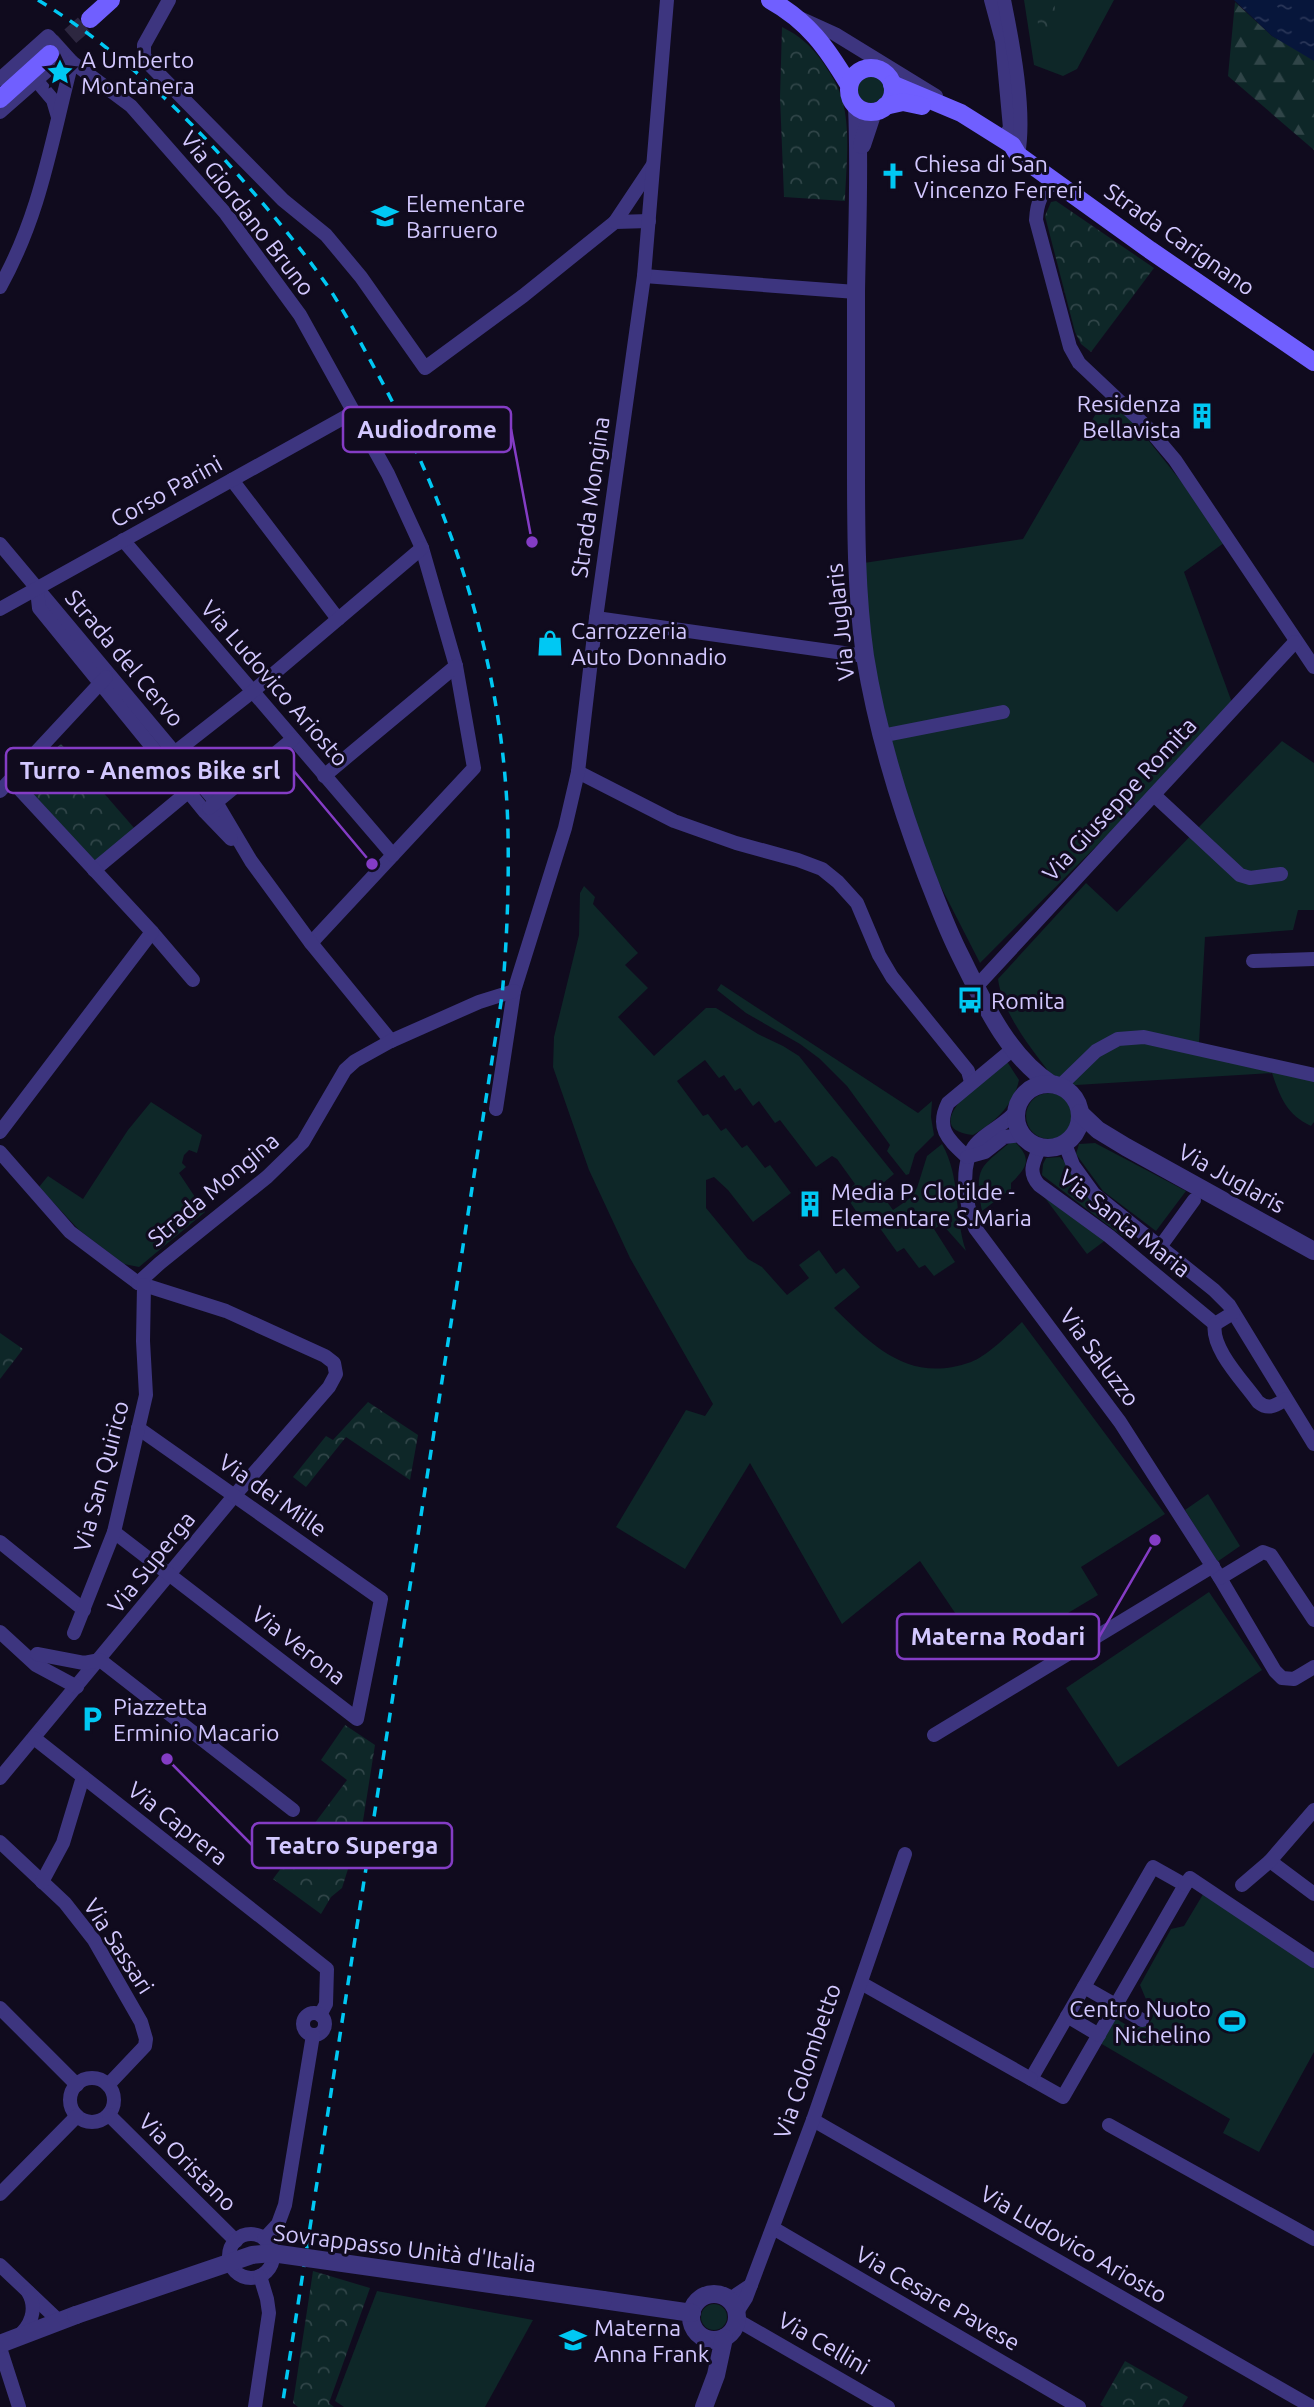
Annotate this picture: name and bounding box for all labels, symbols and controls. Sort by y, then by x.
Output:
place label: A Umberto Montanera [81,47,195,98]
place icon: A Umberto Montanera [45,57,75,87]
street label: Via Giordano Bruno [176,126,320,300]
place label: Chiesa di San Vincenzo Ferreri [914,151,1083,202]
church icon: Chiesa di San Vincenzo Ferreri [878,161,908,191]
street label: Strada Carignano [1100,178,1260,300]
place label: Elementare Barruero [406,191,526,242]
school or university icon: Elementare Barruero [370,201,400,231]
place label: Residenza Bellavista [1077,391,1181,442]
building icon: Residenza Bellavista [1187,401,1217,431]
callout: Audiodrome [343,407,511,452]
street label: Strada Mongina [566,415,614,579]
text: Audiodrome [357,416,497,443]
street label: Corso Parini [106,450,226,532]
street label: Via Juglaris [821,562,859,682]
street label: Strada del Cervo [61,585,189,731]
street label: Via Ludovico Ariosto [196,595,354,771]
place label: Carrozzeria Auto Donnadio [571,618,727,669]
shop icon: Carrozzeria Auto Donnadio [535,628,565,658]
street label: Via Giuseppe Romita [1037,712,1201,886]
callout: Turro - Anemos Bike srl [6,748,294,793]
text: Turro - Anemos Bike srl [20,757,280,784]
bus stop icon: Romita [955,985,985,1015]
place label: Romita [991,988,1065,1013]
street label: Strada Mongina [143,1127,283,1251]
street label: Via Juglaris [1174,1138,1290,1218]
street label: Via Santa Maria [1055,1164,1195,1282]
place label: Media P. Clotilde - Elementare S.Maria [831,1179,1032,1230]
building icon: Media P. Clotilde - Elementare S.Maria [795,1189,825,1219]
street label: Via Saluzzo [1055,1303,1145,1411]
street label: Via San Quirico [69,1398,133,1554]
street label: Via dei Mille [214,1449,332,1541]
street label: Via Superga [103,1506,199,1618]
street label: Via Verona [247,1601,351,1689]
callout: Materna Rodari [897,1614,1099,1659]
text: Materna Rodari [911,1623,1085,1650]
place label: Piazzetta Erminio Macario [113,1694,280,1745]
parking icon: Piazzetta Erminio Macario [77,1704,107,1734]
street label: Via Caprera [123,1776,233,1870]
callout: Teatro Superga [252,1823,452,1868]
text: Teatro Superga [266,1832,438,1859]
street label: Via Sassari [79,1894,159,1998]
street label: Via Colombetto [769,1980,845,2142]
place label: Centro Nuoto Nichelino [1069,1996,1211,2047]
sports icon: Centro Nuoto Nichelino [1217,2006,1247,2036]
street label: Via Oristano [134,2108,242,2216]
street label: Via Ludovico Ariosto [976,2180,1172,2308]
street label: Sovrappasso Unità d'Italia [272,2219,538,2277]
street label: Via Cesare Pavese [852,2241,1024,2355]
street label: Via Cellini [774,2307,874,2379]
place label: Materna Anna Frank [594,2315,710,2366]
school or university icon: Materna Anna Frank [558,2325,588,2355]

